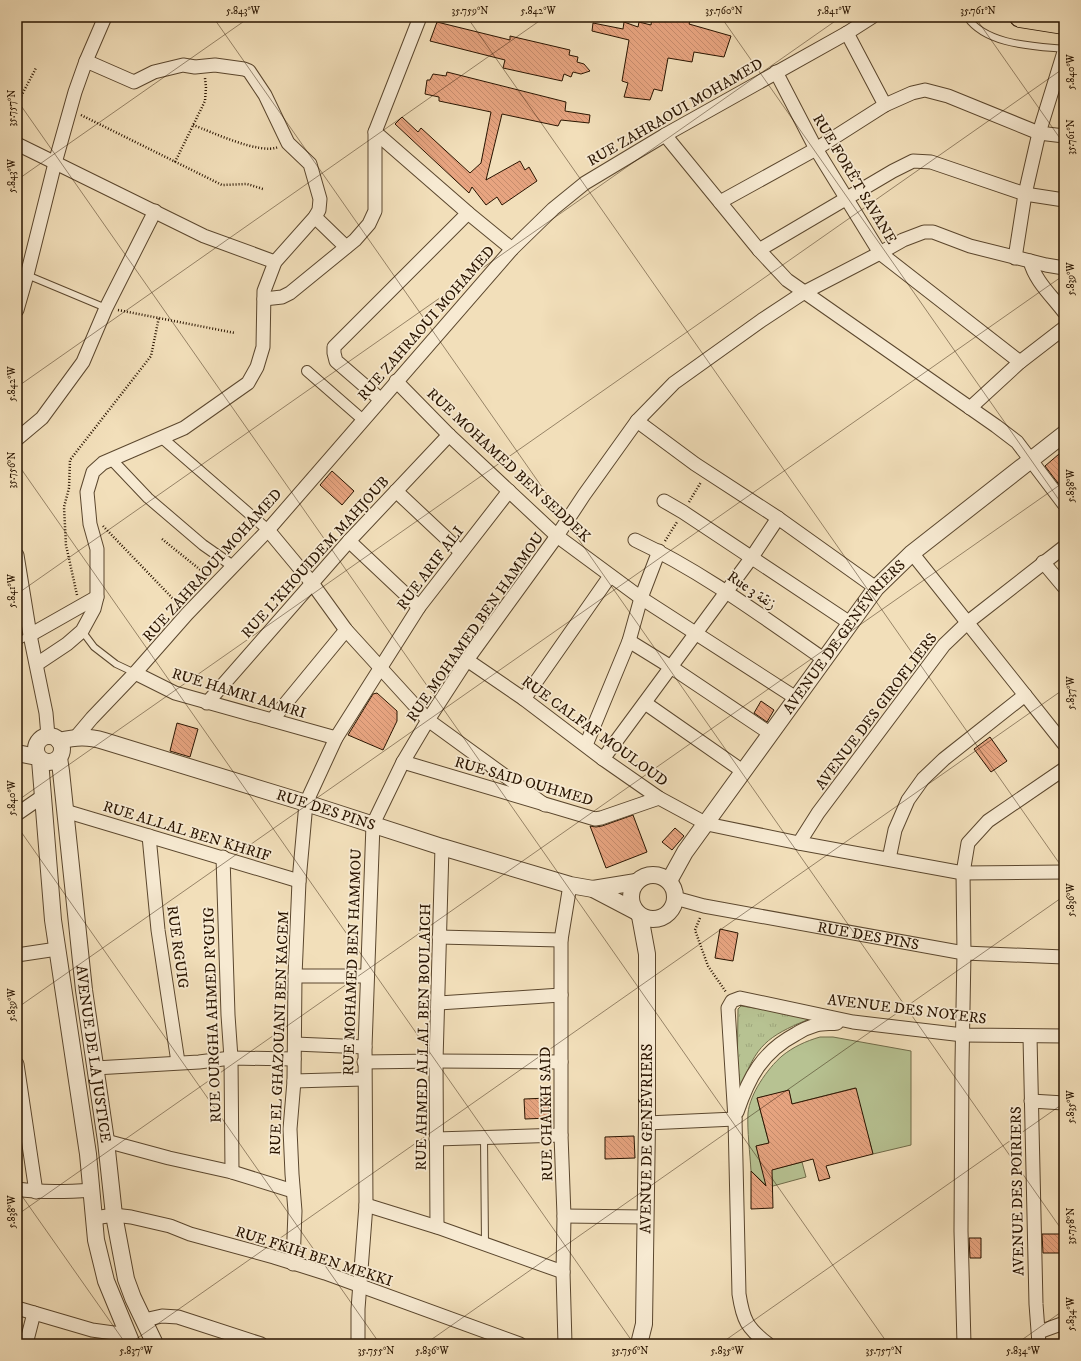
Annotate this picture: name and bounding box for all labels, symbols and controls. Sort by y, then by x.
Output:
text: 5.843°W [226,5,261,17]
text: 35.759°N [452,5,488,17]
text: 5.842°W [520,5,556,17]
text: 35.760°N [705,5,743,17]
text: 5.841°W [817,5,852,17]
text: 35.761°N [960,5,996,17]
text: 5.840°W [1065,53,1077,90]
street label: RUE ZAHRAOUI MOHAMED [584,54,766,171]
text: 35.757°N [6,89,18,127]
street label: RUE FORÊT SAVANE [808,111,901,248]
text: 35.761°N [1065,119,1077,155]
text: 5.843°W [6,158,18,193]
street label: RUE ZAHRAOUI MOHAMED [354,242,499,405]
text: 5.839°W [1065,262,1077,296]
text: 5.842°W [6,366,18,402]
street label: RUE MOHAMED BEN SEDDEK [423,384,595,547]
text: 35.756°N [6,452,18,488]
text: 5.838°W [1065,469,1077,503]
street label: RUE L'KHOUIDEM MAHJOUB [237,472,393,642]
street label: RUE ZAHRAOUI MOHAMED [139,485,286,646]
street label: RUE ARIF ALI [393,523,468,614]
street label: RUE MOHAMED BEN HAMMOU [402,528,549,726]
street label: AVENUE DE GENÉVRIERS [779,556,910,718]
street label: Rue 3 زنقة [723,567,780,614]
text: 5.841°W [6,573,18,608]
street label: AVENUE DES GIROFLIERS [811,629,942,793]
street label: RUE HAMRI AAMRI [169,664,308,723]
street label: RUE CALFAF MOULOUD [518,672,672,791]
text: 5.837°W [1065,675,1077,710]
street label: RUE SAID OUHMED [452,753,595,810]
text: 5.840°W [6,779,18,816]
street label: RUE DES PINS [274,785,378,835]
street label: RUE ALLAL BEN KHRIF [101,797,273,866]
street label: RUE MOHAMED BEN HAMMOU [339,848,366,1076]
text: 5.836°W [1065,882,1077,917]
street label: RUE AHMED ALLAL BEN BOULAICH [412,903,435,1171]
street label: RUE RGUIG [162,904,193,990]
street label: RUE OURGHA AHMED R'GUIG [199,906,226,1123]
street label: RUE EL GHAZOUANI BEN KACEM [266,910,293,1156]
street label: RUE DES PINS [816,918,921,955]
street label: AVENUE DE LA JUSTICE [71,964,115,1144]
text: 5.839°W [6,988,18,1022]
street label: AVENUE DES NOYERS [826,990,988,1029]
street label: AVENUE DE GENÉVRIERS [636,1043,657,1234]
street label: RUE CHAIKH SAID [536,1047,557,1181]
text: 5.835°W [1065,1090,1077,1124]
street label: AVENUE DES POIRIERS [1007,1106,1028,1276]
text: 5.838°W [6,1195,18,1229]
text: 35.758°N [1065,1208,1077,1244]
street label: RUE FKIH BEN MEKKI [233,1222,395,1291]
text: 5.834°W [1065,1296,1077,1331]
text: 5.837°W [119,1345,154,1357]
text: 35.755°N [358,1345,394,1357]
text: 5.836°W [415,1345,450,1357]
text: 35.756°N [612,1345,648,1357]
text: 5.835°W [710,1345,744,1357]
text: 35.757°N [865,1345,903,1357]
text: 5.834°W [1006,1345,1041,1357]

